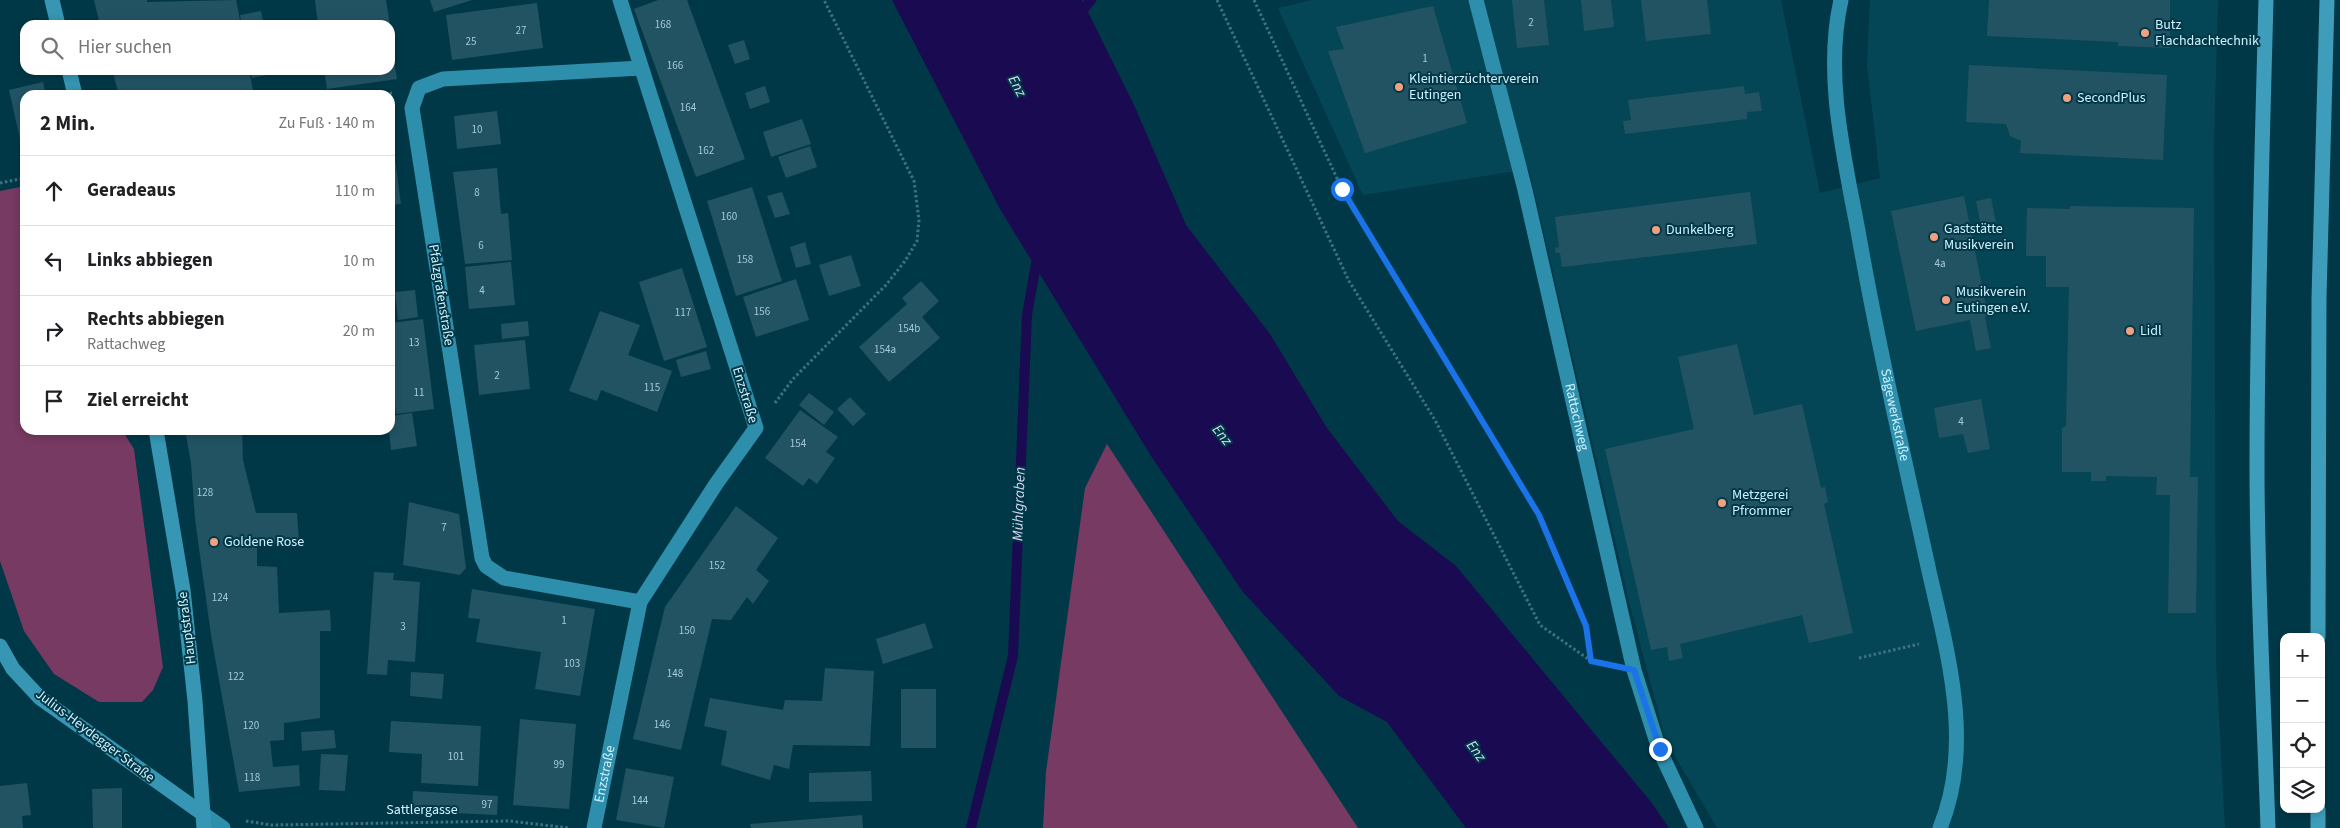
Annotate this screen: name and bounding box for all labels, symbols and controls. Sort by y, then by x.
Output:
house number: 2 [1528,15,1534,30]
place label: Butz Flachdachtechnik [2155,15,2259,51]
house number: 168 [655,17,672,32]
search box [20,20,395,75]
house number: 27 [516,23,526,38]
marker: Butz Flachdachtechnik [2139,27,2151,39]
icon: search [38,34,66,62]
text: Hier suchen [78,34,172,61]
house number: 25 [466,34,476,49]
house number: 1 [1422,51,1428,66]
house number: 166 [667,58,684,73]
place label: Kleintierzüchterverein Eutingen [1409,69,1539,105]
water label: Enz [1003,72,1032,101]
marker: Kleintierzüchterverein Eutingen [1393,81,1405,93]
place label: SecondPlus [2077,88,2146,108]
marker: SecondPlus [2061,92,2073,104]
house number: 164 [680,100,697,115]
text: 2 Min. [40,108,95,138]
text: Zu Fuß · 140 m [279,112,375,134]
house number: 10 [472,122,482,137]
house number: 162 [698,143,714,158]
icon: ahead [40,177,68,205]
text: Geradeaus [87,177,176,204]
route start [1331,178,1354,201]
text: 110 m [335,180,375,202]
house number: 8 [474,185,480,200]
house number: 160 [721,209,737,224]
place label: Gaststätte Musikverein [1944,219,2014,255]
place label: Dunkelberg [1666,220,1734,240]
marker: Dunkelberg [1650,224,1662,236]
marker: Gaststätte Musikverein [1928,231,1940,243]
house number: 6 [478,238,484,253]
street label: Pfalzgrafenstraße [423,243,459,347]
icon: left [40,247,68,275]
text: Links abbiegen [87,247,213,274]
text: 10 m [343,250,375,272]
house number: 158 [737,252,754,267]
house number: 4a [1934,256,1946,271]
place label: Musikverein Eutingen e.V. [1956,282,2030,318]
house number: 4 [479,283,485,298]
marker: Musikverein Eutingen e.V. [1940,294,1952,306]
house number: 156 [754,304,771,319]
house number: 117 [675,305,691,320]
text: Rechts abbiegen [87,306,225,333]
icon: right [40,317,68,345]
text: 20 m [343,320,375,342]
house number: 154b [898,321,920,336]
place label: Lidl [2140,321,2162,341]
marker: Lidl [2124,325,2136,337]
text: Rattachweg [87,333,165,355]
house number: 13 [409,335,419,350]
house number: 154a [874,342,896,357]
street label: Enzstraße [727,364,763,426]
street label: Sägewerkstraße [1875,367,1914,463]
house number: 2 [494,368,500,383]
house number: 115 [644,380,660,395]
street label: Rattachweg [1559,381,1594,453]
house number: 11 [414,385,424,400]
icon: arrive [40,387,68,415]
text: Ziel erreicht [87,387,188,414]
house number: 4 [1958,414,1964,429]
water label: Enz [1207,420,1237,451]
house number: 154 [790,436,807,451]
water label: Mühlgraben [1007,467,1031,541]
house number: 128 [197,485,214,500]
place label: Metzgerei Pfrommer [1732,485,1791,521]
marker: Metzgerei Pfrommer [1716,497,1728,509]
house number: 7 [441,520,447,535]
place label: Goldene Rose [224,532,304,552]
marker: Goldene Rose [208,536,220,548]
house number: 152 [709,558,725,573]
house number: 124 [212,590,229,605]
street label: Hauptstraße [173,591,201,665]
house number: 1 [561,613,567,628]
house number: 3 [400,619,406,634]
house number: 150 [679,623,695,638]
map controls [2280,633,2325,813]
button: + [2280,633,2325,678]
house number: 103 [564,656,580,671]
house number: 148 [667,666,684,681]
house number: 122 [228,669,244,684]
button: − [2280,678,2325,723]
street label: Julius-Heydegger-Straße [31,685,159,787]
house number: 146 [654,717,671,732]
house number: 120 [243,718,259,733]
button: locate [2280,723,2325,768]
water label: Enz [1461,736,1491,767]
route end [1649,738,1672,761]
street label: Enzstraße [589,744,621,805]
house number: 101 [448,749,464,764]
house number: 99 [554,757,564,772]
button: layers [2280,768,2325,813]
house number: 118 [244,770,261,785]
house number: 144 [632,793,649,808]
house number: 97 [482,797,492,812]
street label: Sattlergasse [386,800,458,820]

